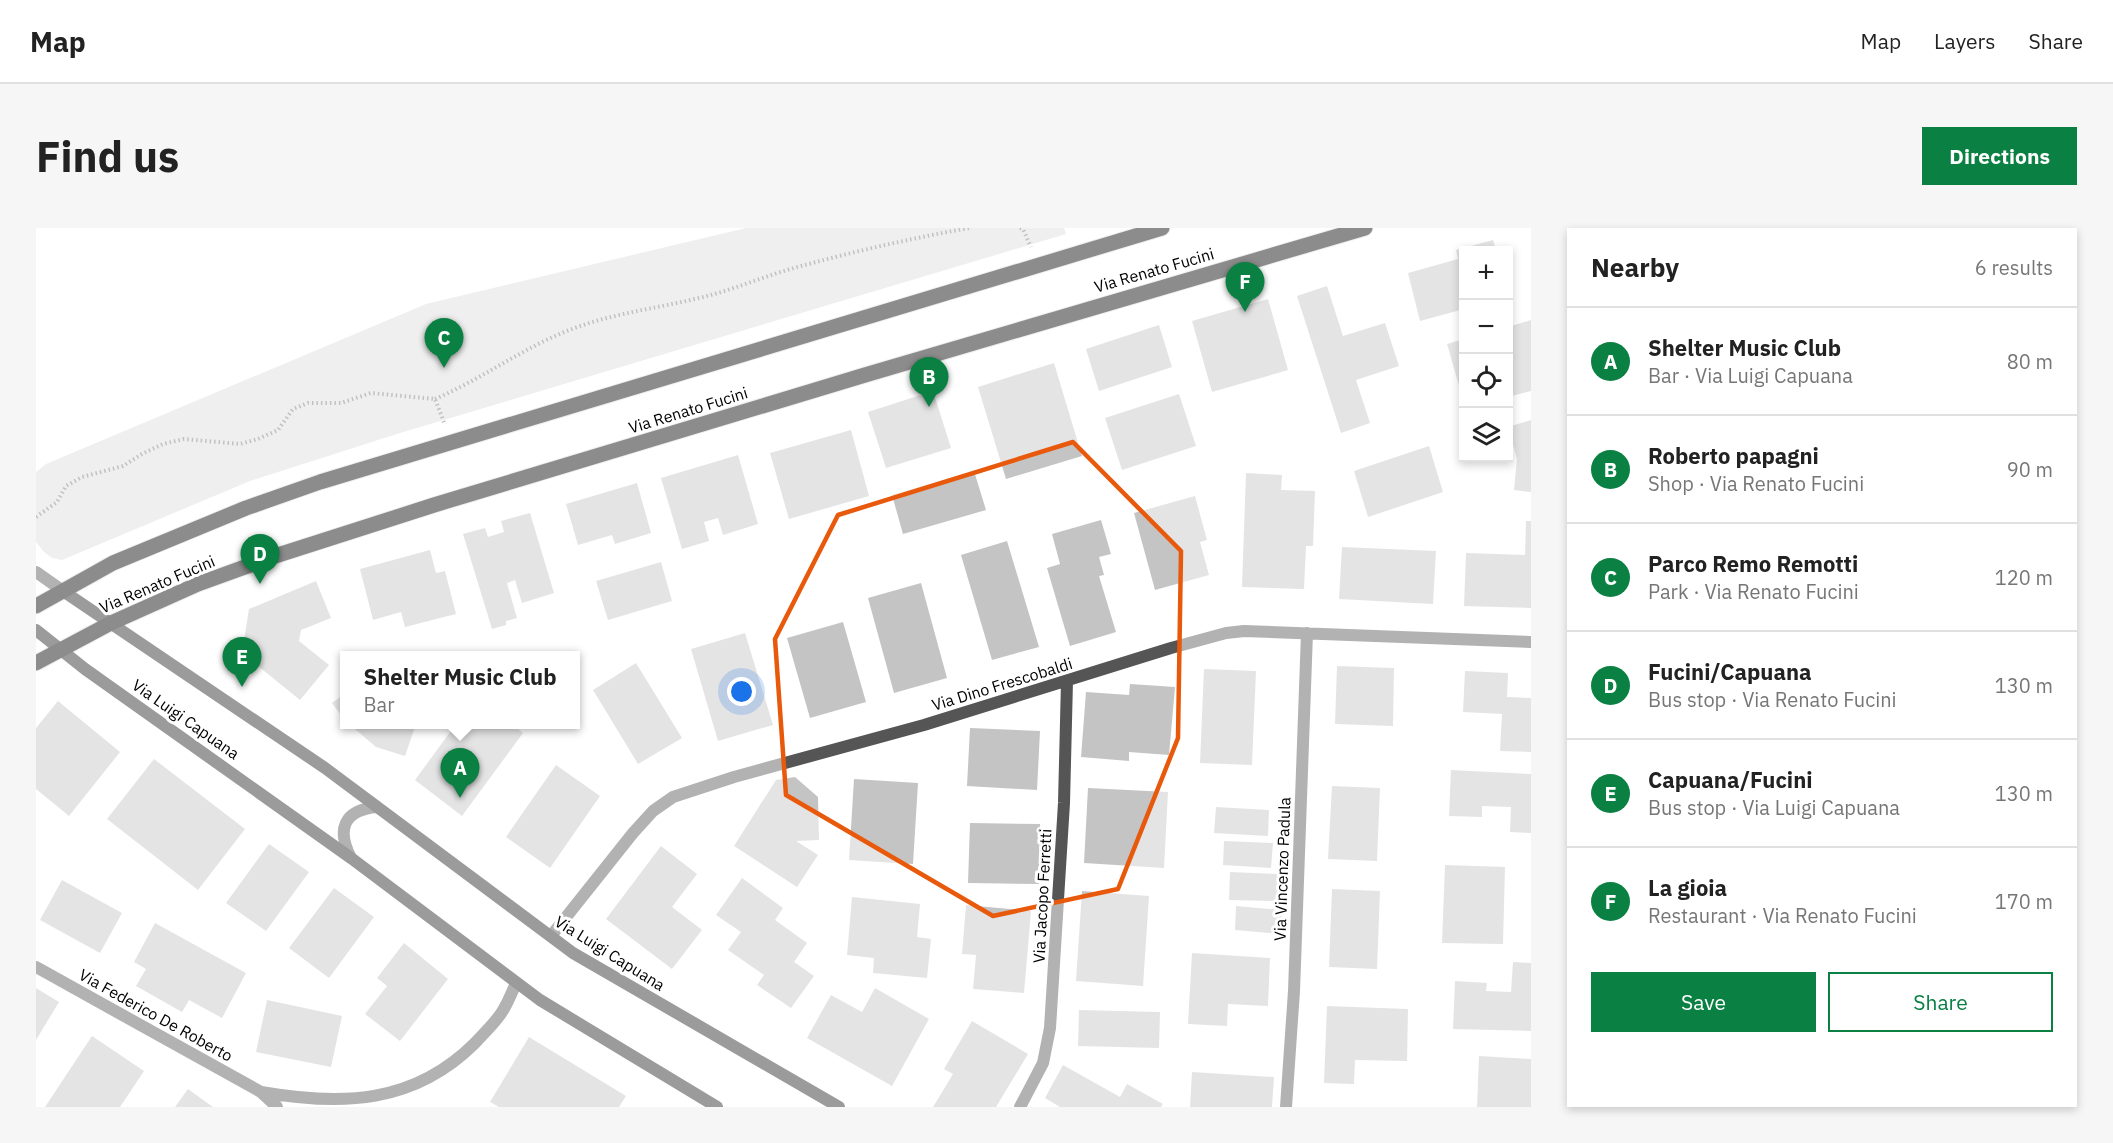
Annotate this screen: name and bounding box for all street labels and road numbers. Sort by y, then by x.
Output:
street label: Via Renato Fucini [1092,243,1216,297]
street label: Via Renato Fucini [626,382,750,438]
street label: Via Renato Fucini [96,551,218,617]
street label: Via Dino Frescobaldi [929,653,1075,715]
street label: Via Luigi Capuana [129,675,244,764]
street label: Via Vincenzo Padula [1269,796,1295,941]
street label: Via Jacopo Ferretti [1028,828,1056,964]
street label: Via Luigi Capuana [551,911,669,995]
street label: Via Federico De Roberto [76,964,236,1066]

